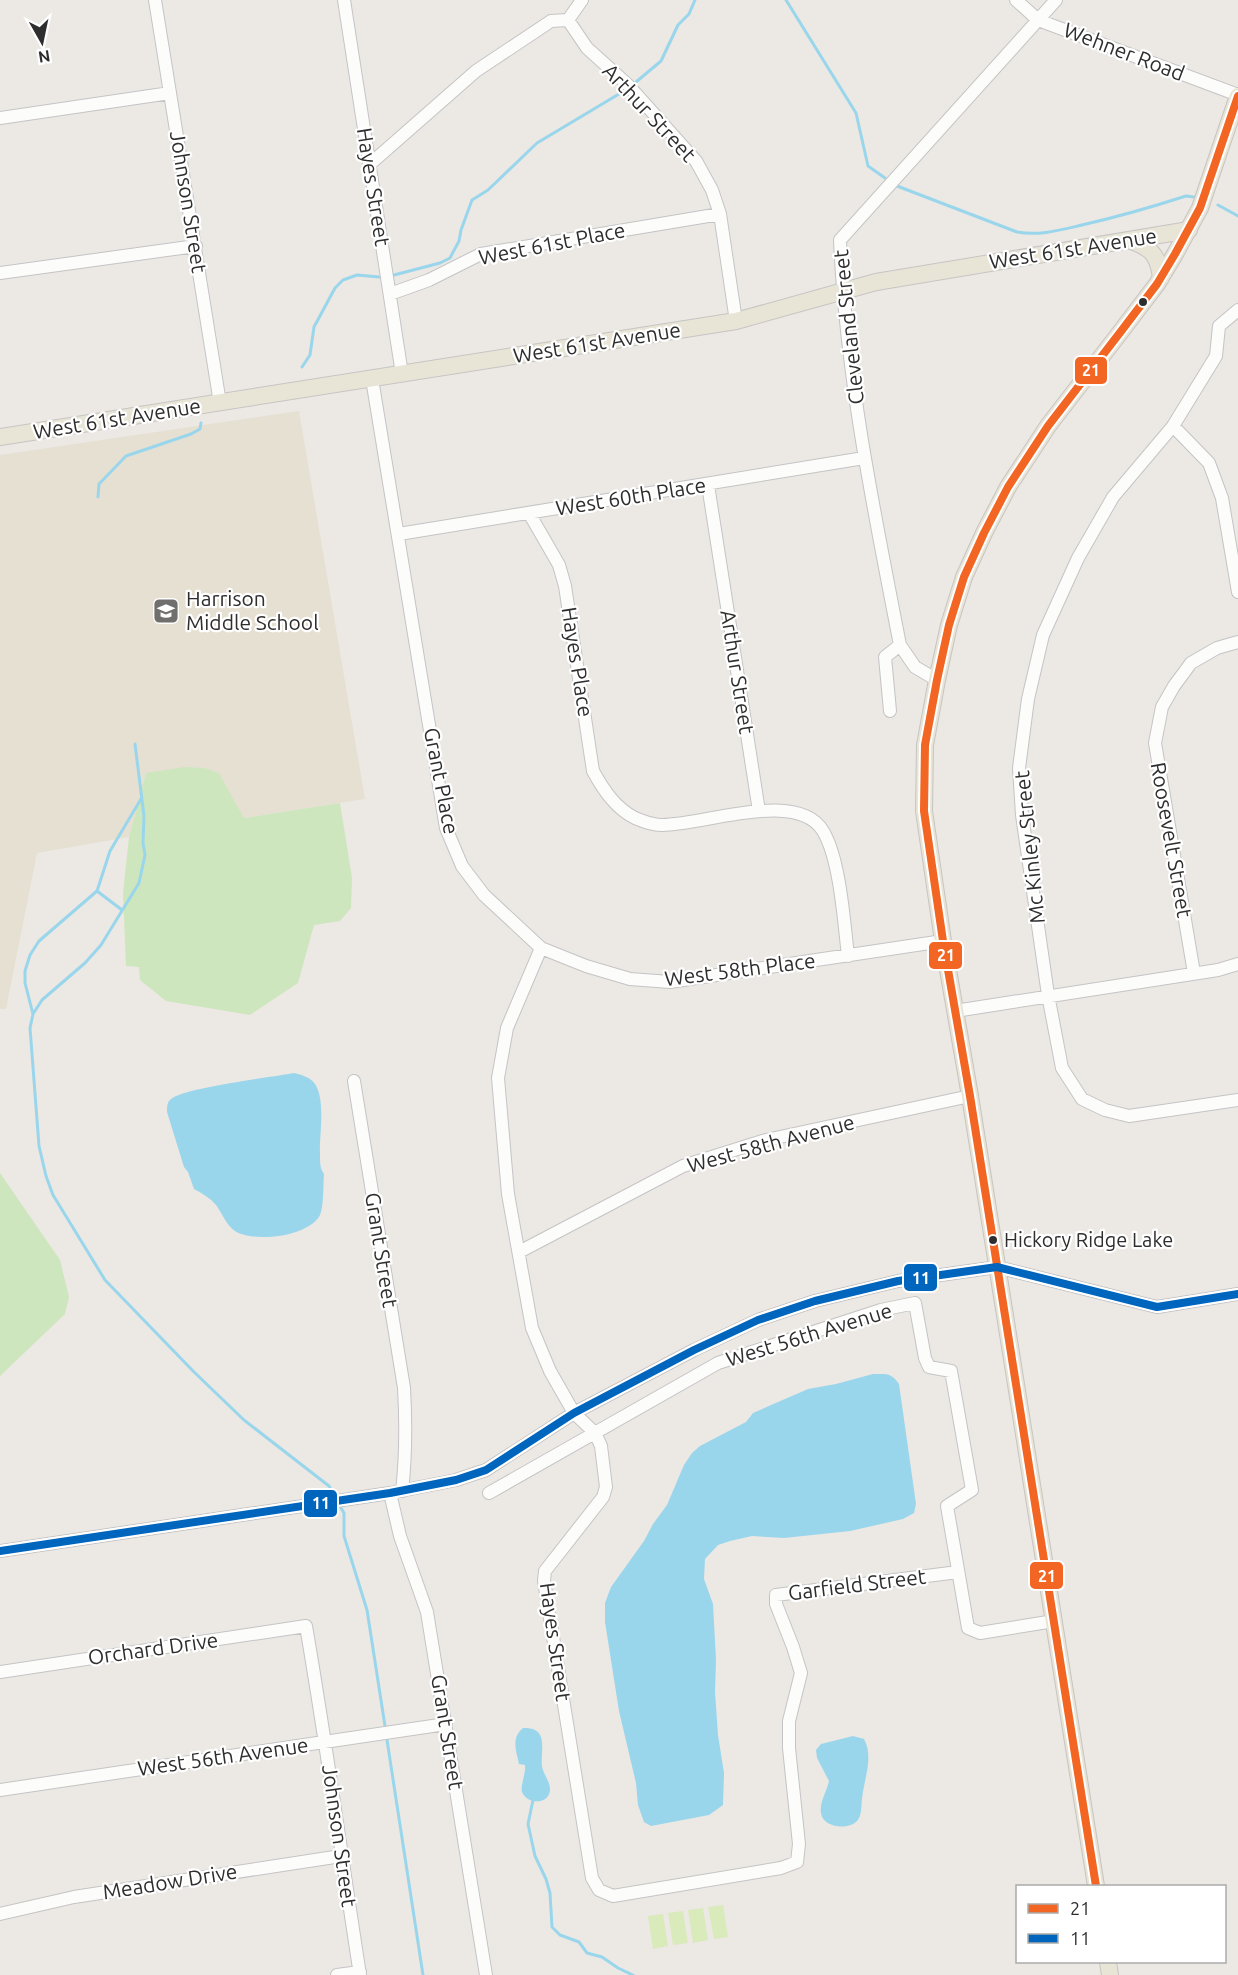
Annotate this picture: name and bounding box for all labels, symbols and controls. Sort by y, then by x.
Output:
north arrow [12,12,72,72]
street label: Wehner Road [1061,17,1188,85]
text: N [37,47,52,67]
street label: Arthur Street [598,58,701,166]
street label: Hayes Street [353,126,395,248]
street label: Johnson Street [166,129,212,275]
street label: West 61st Place [476,217,627,269]
street label: West 61st Avenue [987,223,1158,273]
street label: Cleveland Street [828,248,868,406]
unlabelled marker [1137,296,1149,308]
street label: West 61st Avenue [511,317,682,367]
line badge: 21 [1074,356,1108,385]
text: 21 [1082,361,1100,379]
street label: West 61st Avenue [31,393,202,443]
street label: West 60th Place [554,472,708,520]
place label: Harrison Middle School [186,586,319,634]
school or university icon: Harrison Middle School [151,596,181,626]
street label: Hayes Place [557,605,599,719]
street label: Arthur Street [716,608,760,736]
street label: Grant Place [420,726,464,836]
street label: Roosevelt Street [1147,760,1197,919]
street label: Mc Kinley Street [1009,769,1049,925]
line badge: 21 [928,941,963,970]
text: 21 [937,946,955,964]
street label: West 58th Place [663,948,817,990]
street label: West 58th Avenue [684,1109,857,1177]
street label: Grant Street [361,1191,403,1309]
place label: Hickory Ridge Lake [1004,1228,1173,1251]
marker: Hickory Ridge Lake [987,1234,999,1246]
line badge: 11 [903,1263,938,1292]
text: 11 [912,1269,930,1287]
street label: West 56th Avenue [723,1297,895,1371]
line badge: 11 [303,1489,338,1518]
text: 11 [312,1494,330,1512]
line badge: 21 [1029,1561,1064,1590]
street label: Garfield Street [787,1564,927,1604]
text: 21 [1038,1567,1056,1585]
street label: Hayes Street [536,1581,576,1703]
street label: Orchard Drive [86,1627,220,1669]
street label: Grant Street [427,1673,469,1791]
street label: West 56th Avenue [136,1732,310,1780]
street label: Johnson Street [318,1763,362,1909]
street label: Meadow Drive [101,1859,239,1903]
legend [1016,1885,1226,1963]
text: 21 [1070,1898,1090,1918]
text: 11 [1070,1928,1090,1948]

